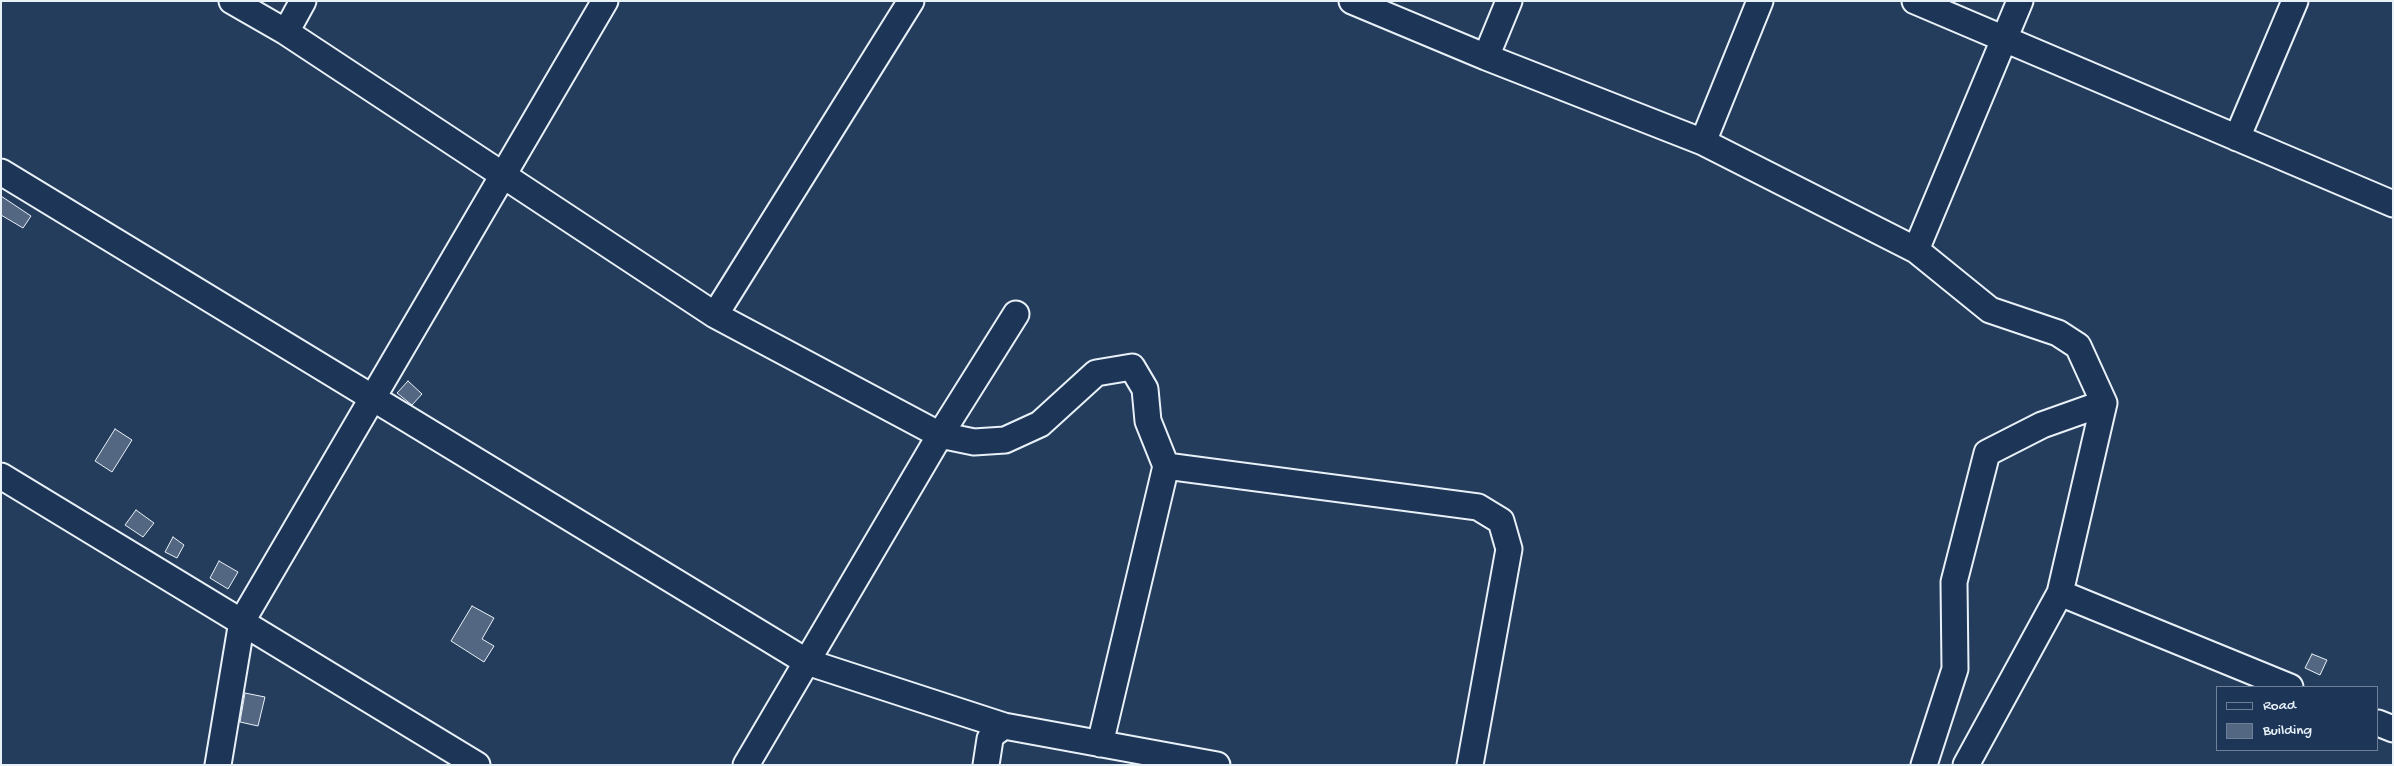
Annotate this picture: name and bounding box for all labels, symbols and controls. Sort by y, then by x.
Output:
legend [2216,686,2379,751]
text: Road [2263,697,2296,715]
text: Building [2263,722,2312,740]

